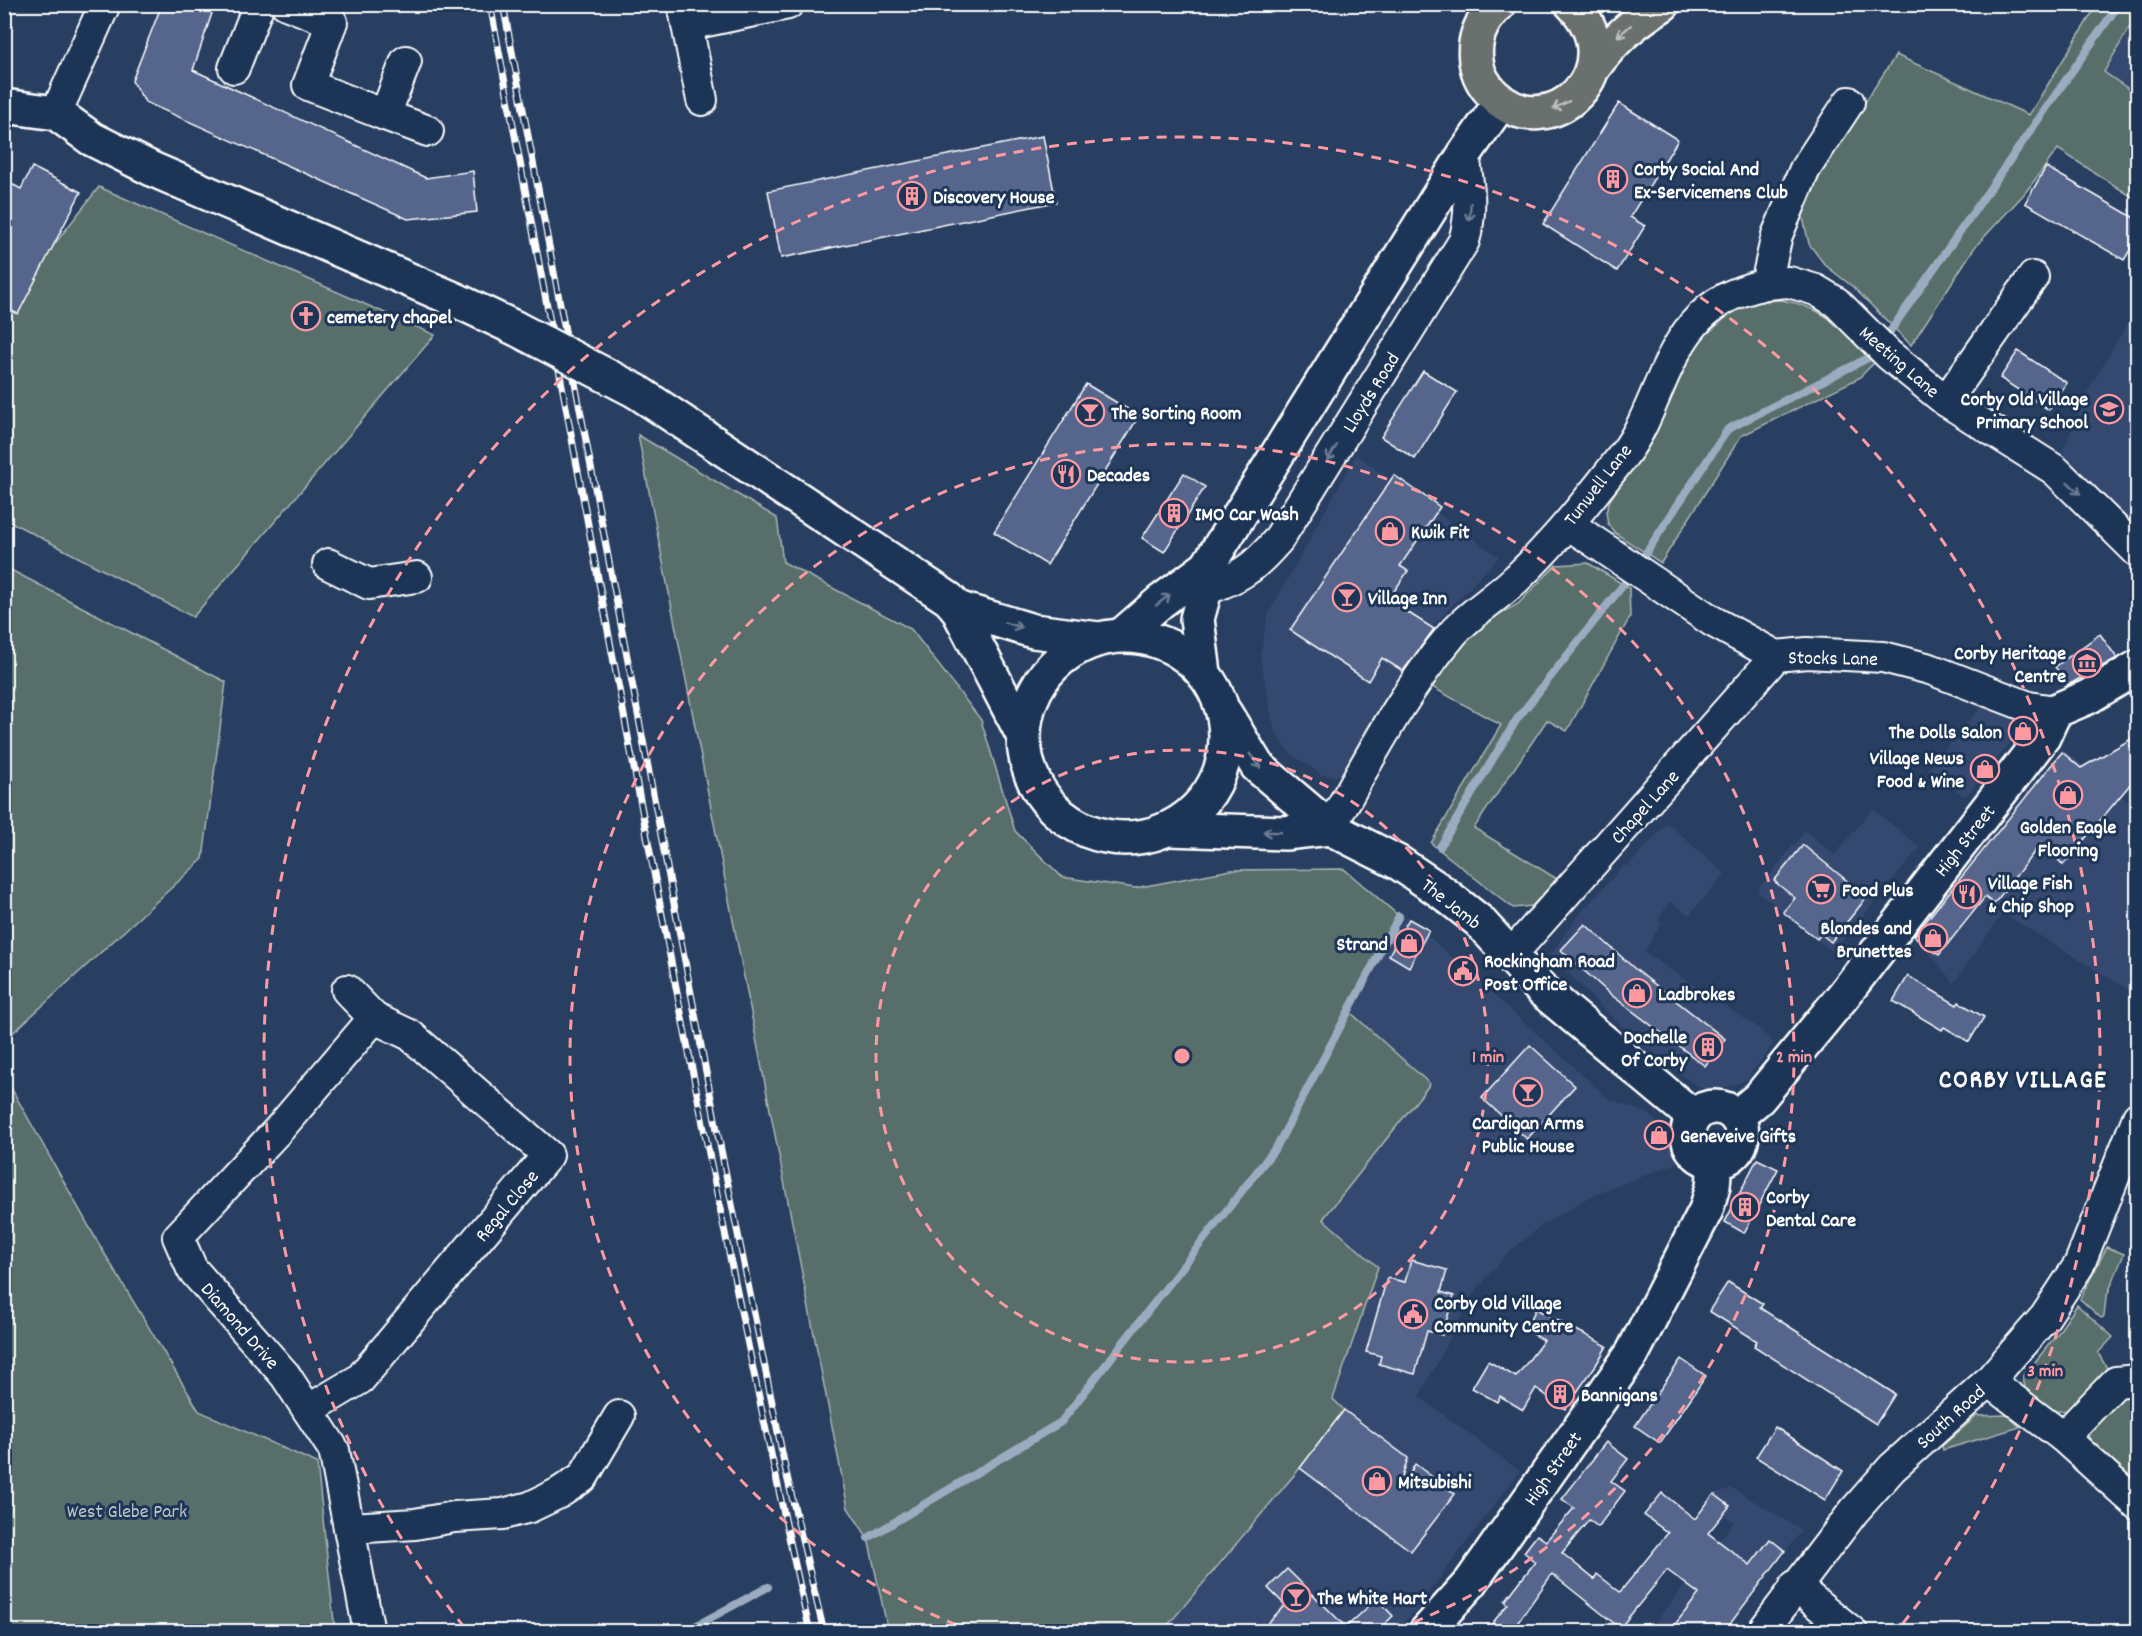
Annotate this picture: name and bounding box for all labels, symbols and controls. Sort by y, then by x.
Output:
one-way arrow [1616,25,1632,38]
one-way arrow [1552,99,1570,111]
place label: Corby Social And Ex-Servicemens Club [1634,157,1788,208]
building icon: Corby Social And Ex-Servicemens Club [1597,163,1629,195]
building icon: Discovery House [896,180,928,212]
place label: Discovery House [933,185,1055,213]
one-way arrow [1465,202,1476,222]
church icon: cemetery chapel [290,300,322,332]
place label: cemetery chapel [327,305,452,333]
street label: Meeting Lane [1852,320,1945,406]
street label: Lloyds Road [1337,348,1408,439]
place label: Corby Old Village Primary School [1961,387,2088,438]
school or university icon: Corby Old Village Primary School [2093,393,2125,425]
bar icon: The Sorting Room [1074,396,1106,428]
place label: The Sorting Room [1111,401,1242,429]
street label: Tunwell Lane [1558,439,1640,533]
one-way arrow [1326,444,1338,461]
restaurant icon: Decades [1050,458,1082,490]
place label: Decades [1087,463,1150,491]
one-way arrow [2067,481,2082,496]
building icon: IMO Car Wash [1158,497,1190,529]
place label: IMO Car Wash [1195,502,1299,530]
shop icon: Kwik Fit [1374,515,1406,547]
place label: Kwik Fit [1411,520,1470,548]
bar icon: Village Inn [1331,581,1363,613]
place label: Village Inn [1368,586,1447,614]
one-way arrow [1155,593,1171,606]
one-way arrow [1003,620,1022,631]
place label: Corby Heritage Centre [1954,641,2066,692]
street label: Stocks Lane [1788,645,1878,675]
museum icon: Corby Heritage Centre [2071,647,2103,679]
shop icon: The Dolls Salon [2007,715,2039,747]
place label: The Dolls Salon [1889,720,2002,748]
place label: Village News Food & Wine [1870,746,1964,797]
one-way arrow [1249,752,1261,768]
shop icon: Village News Food & Wine [1969,753,2001,785]
street label: Chapel Lane [1605,765,1687,851]
shop icon: Golden Eagle Flooring [2052,779,2084,811]
street label: High Street [1929,800,2004,884]
place label: Golden Eagle Flooring [2020,815,2116,866]
one-way arrow [1263,827,1283,838]
place label: Village Fish & Chip Shop [1988,871,2074,922]
street label: The Jamb [1414,873,1486,938]
supermarket icon: Food Plus [1805,873,1837,905]
place label: Food Plus [1842,878,1914,906]
restaurant icon: Village Fish & Chip Shop [1951,878,1983,910]
place label: Blondes and Brunettes [1820,916,1912,967]
shop icon: Blondes and Brunettes [1917,922,1949,954]
shop icon: Strand [1393,927,1425,959]
place label: Strand [1336,932,1388,960]
place label: Rockingham Road Post Office [1484,949,1615,1000]
public building icon: Rockingham Road Post Office [1447,955,1479,987]
shop icon: Ladbrokes [1621,977,1653,1009]
place label: Ladbrokes [1658,982,1735,1010]
place label: Dochelle Of Corby [1621,1025,1688,1076]
building icon: Dochelle Of Corby [1692,1031,1724,1063]
centre of rings [1172,1046,1192,1066]
text: 1 min [1472,1046,1504,1071]
text: 2 min [1776,1046,1812,1071]
district label: CORBY VILLAGE [1939,1063,2107,1100]
bar icon: Cardigan Arms Public House [1512,1076,1544,1108]
place label: Cardigan Arms Public House [1472,1111,1584,1162]
shop icon: Geneveive Gifts [1643,1119,1675,1151]
place label: Geneveive Gifts [1680,1124,1796,1152]
street label: Regal Close [470,1165,547,1249]
place label: Corby Dental Care [1766,1185,1856,1236]
building icon: Corby Dental Care [1729,1191,1761,1223]
street label: Diamond Drive [193,1277,285,1377]
place label: Corby Old Village Community Centre [1434,1291,1574,1342]
public building icon: Corby Old Village Community Centre [1397,1298,1429,1330]
text: 3 min [2027,1360,2063,1385]
building icon: Bannigans [1544,1378,1576,1410]
street label: South Road [1911,1379,1993,1457]
place label: Bannigans [1581,1383,1658,1411]
street label: High Street [1519,1427,1590,1513]
shop icon: Mitsubishi [1361,1465,1393,1497]
place label: Mitsubishi [1398,1470,1472,1498]
park label: West Glebe Park [67,1499,187,1527]
bar icon: The White Hart [1280,1581,1312,1613]
place label: The White Hart [1317,1586,1428,1614]

